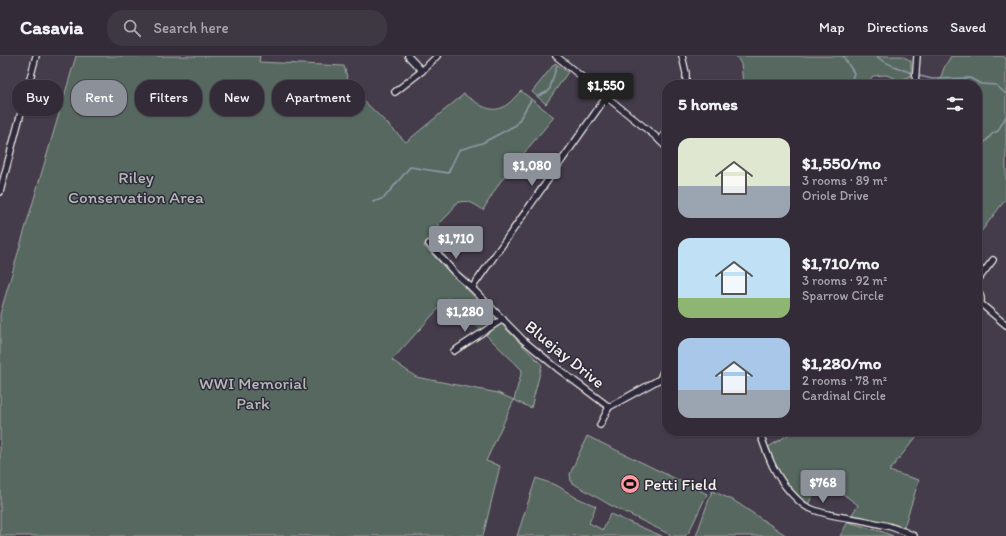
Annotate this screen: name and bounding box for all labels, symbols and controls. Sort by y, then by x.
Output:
search box [107,10,387,46]
text: Casavia [20,16,83,39]
icon: search [121,17,143,39]
text: Search here [153,19,229,37]
text: Map [819,19,845,36]
text: Directions [867,19,928,36]
text: Saved [950,19,986,36]
pin: $1,550 [573,73,639,107]
text: $1,550 [587,78,625,93]
chip: Buy [12,80,63,116]
chip: Rent [71,80,127,116]
chip: Filters [135,80,202,116]
chip: New [210,80,264,116]
chip: Apartment [272,80,365,116]
icon: filters [944,93,966,115]
text: 5 homes [678,94,738,114]
pin: $1,080 [499,153,565,187]
text: $1,550/mo [802,153,881,173]
icon: home [710,154,758,202]
text: $1,080 [513,158,551,173]
park label: Riley Conservation Area [68,167,204,207]
text: 3 rooms · 89 m² [802,173,888,188]
text: Oriole Drive [802,188,869,203]
pin: $1,710 [423,226,489,260]
text: $1,710 [438,231,474,246]
text: $1,710/mo [802,253,879,273]
icon: home [710,254,758,302]
text: 3 rooms · 92 m² [802,273,887,288]
text: Sparrow Circle [802,288,884,303]
pin: $1,280 [432,299,498,333]
text: $1,280 [446,304,484,319]
street label: Bluejay Drive [521,316,609,392]
text: $1,280/mo [802,353,881,373]
icon: home [710,354,758,402]
park label: WWI Memorial Park [199,373,307,413]
text: 2 rooms · 78 m² [802,373,887,388]
text: Cardinal Circle [802,388,886,403]
pin: $768 [799,470,847,504]
sports icon: Petti Field [619,473,641,495]
place label: Petti Field [644,474,717,494]
text: $768 [809,475,837,490]

